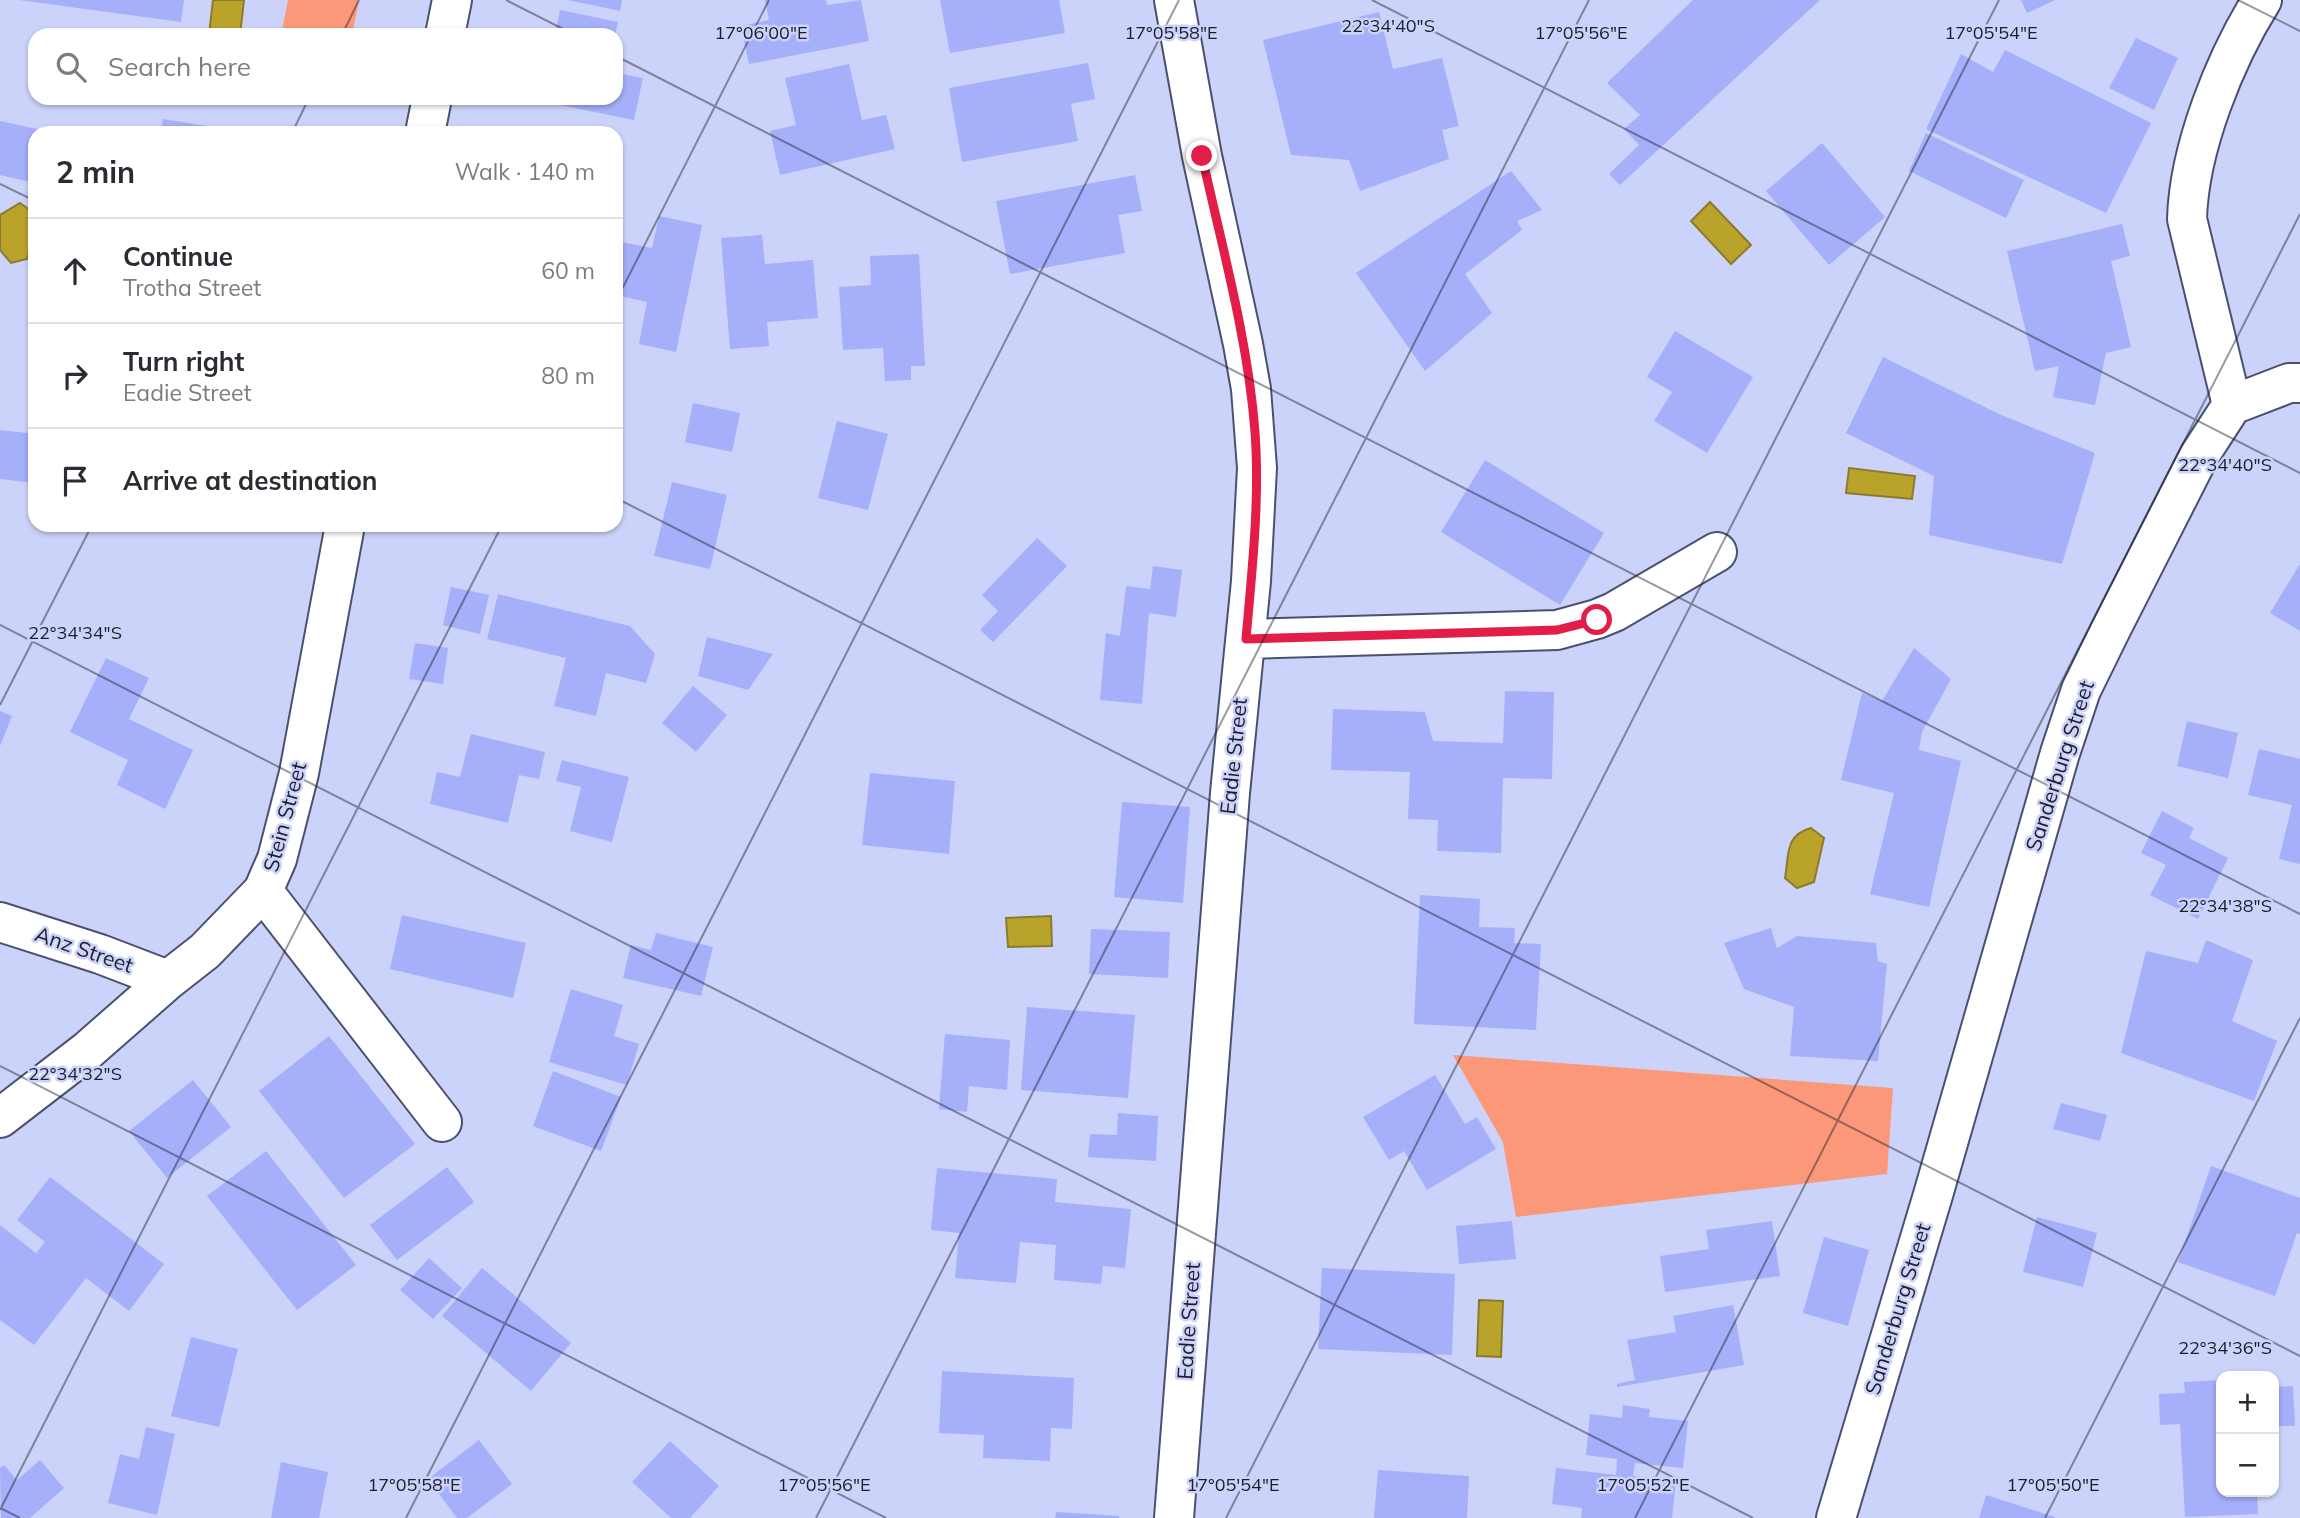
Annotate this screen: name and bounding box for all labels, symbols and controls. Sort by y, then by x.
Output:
text: 22°34'40"S [1341,14,1435,37]
text: 17°06'00"E [714,21,808,44]
text: 17°05'58"E [1124,21,1218,44]
text: 17°05'56"E [1534,21,1628,44]
text: 17°05'54"E [1944,21,2038,44]
search box [28,28,623,105]
icon: search [52,48,90,86]
text: Search here [108,50,251,83]
route end [1186,140,1217,171]
text: 2 min [56,153,135,191]
text: Walk · 140 m [455,157,595,186]
text: Continue [123,240,233,273]
icon: ahead [56,252,94,290]
text: 60 m [541,256,595,285]
text: Trotha Street [123,273,261,302]
text: Turn right [123,345,244,378]
icon: right [56,357,94,395]
text: 80 m [541,361,595,390]
text: Eadie Street [123,378,252,407]
text: 22°34'40"S [2178,453,2272,476]
icon: arrive [56,462,94,500]
text: Arrive at destination [123,464,378,497]
route start [1581,604,1612,635]
text: 22°34'34"S [28,621,122,644]
street label: Sanderburg Street [2019,677,2099,854]
street label: Eadie Street [1214,696,1252,816]
street label: Stein Street [257,759,311,874]
text: 22°34'38"S [2178,894,2272,917]
street label: Anz Street [32,920,137,978]
text: 22°34'32"S [28,1062,122,1085]
street label: Sanderburg Street [1859,1220,1936,1398]
street label: Eadie Street [1171,1261,1205,1380]
text: 22°34'36"S [2178,1336,2272,1359]
map controls [2216,1371,2279,1497]
button: + [2216,1371,2279,1434]
button: − [2216,1434,2279,1497]
text: 17°05'58"E [367,1473,461,1496]
text: 17°05'56"E [777,1473,871,1496]
text: 17°05'54"E [1186,1473,1280,1496]
text: 17°05'52"E [1596,1473,1690,1496]
text: 17°05'50"E [2006,1473,2100,1496]

